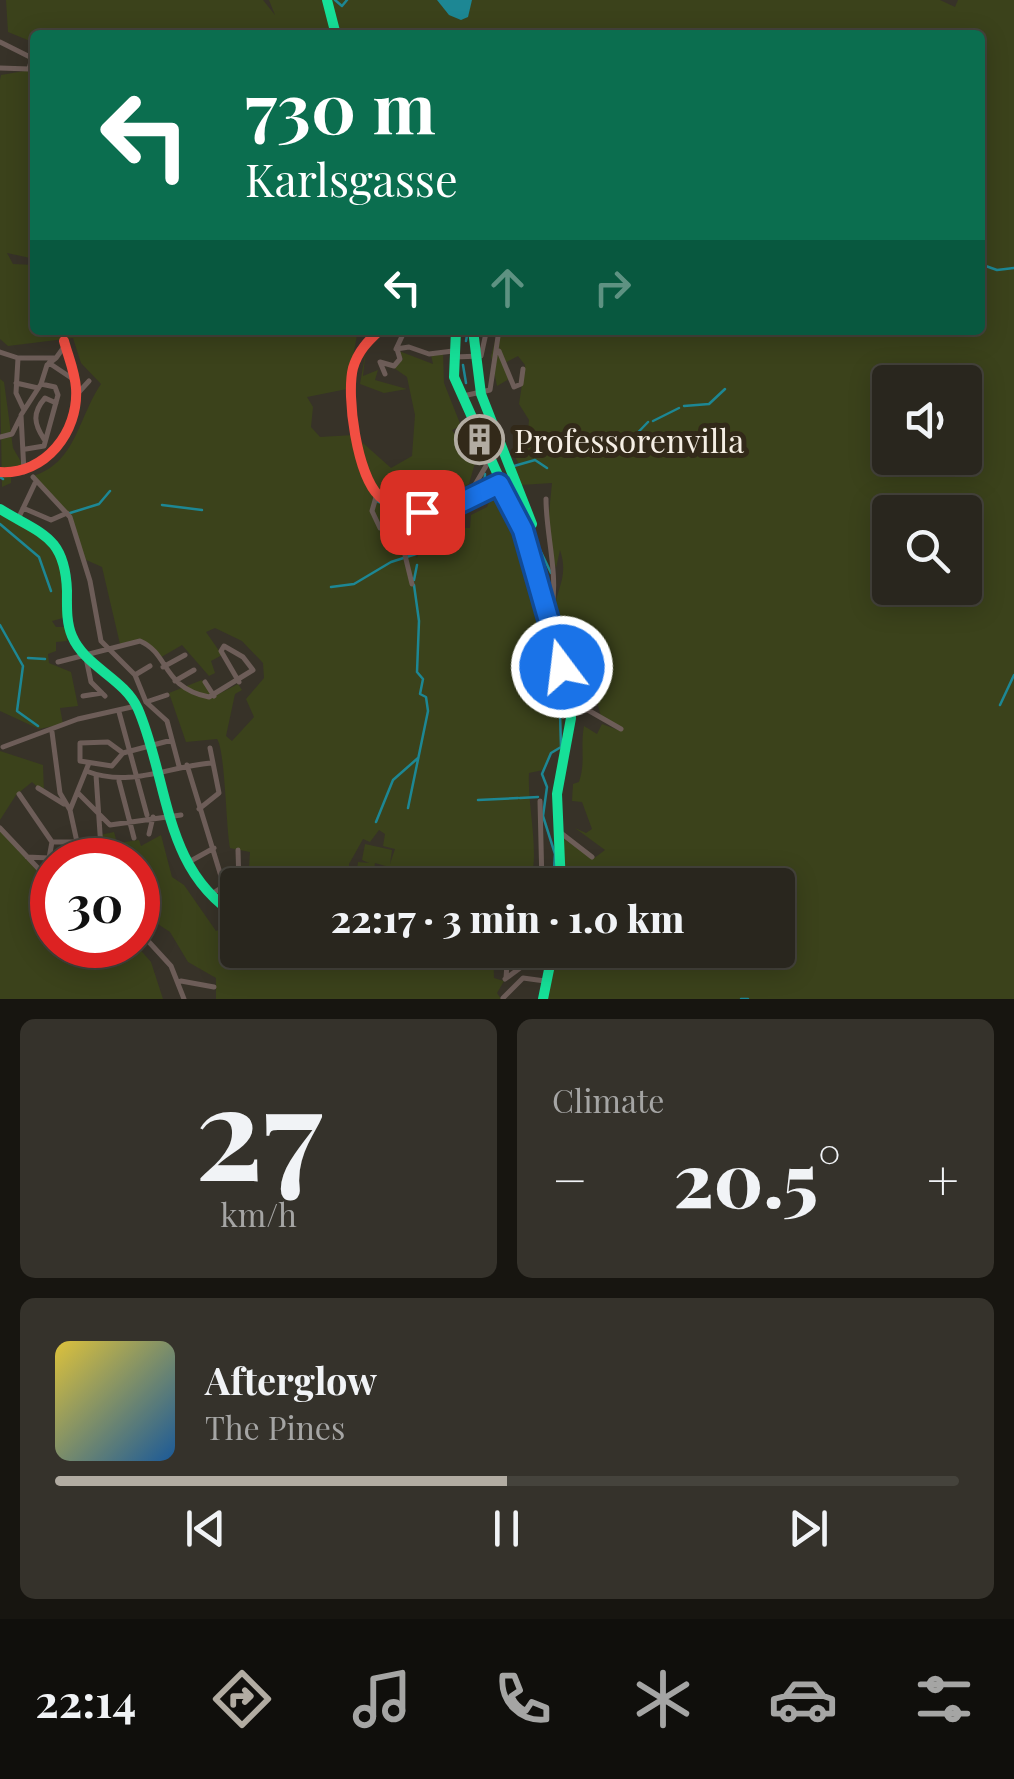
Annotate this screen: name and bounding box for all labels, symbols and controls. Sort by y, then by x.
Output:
text: 730 m [245,58,436,152]
icon: left [80,70,210,200]
text: Karlsgasse [245,148,458,208]
icon: left [375,260,430,315]
icon: ahead [480,260,535,315]
icon: right [585,260,640,315]
map controls [872,365,982,605]
button: sound [872,365,982,475]
building icon: Professorenvilla [453,413,505,465]
place label: Professorenvilla [514,418,744,461]
pin [380,470,465,555]
icon: arrive [395,485,450,540]
button: search [872,495,982,605]
position arrow [510,615,614,719]
speed limit sign: 30 [30,838,160,968]
text: 22:17 · 3 min · 1.0 km [331,892,684,943]
text: 27 [195,1040,322,1214]
text: Climate [552,1078,664,1121]
text: 20.5° [673,1127,841,1227]
text: − [552,1141,588,1215]
text: + [927,1141,959,1215]
text: km/h [220,1192,297,1235]
text: Afterglow [205,1354,377,1405]
text: The Pines [205,1405,345,1448]
icon: previous [178,1501,233,1556]
icon: pause [479,1501,534,1556]
icon: next [781,1501,836,1556]
icon: directions [207,1664,277,1734]
icon: music [347,1664,417,1734]
icon: phone [488,1664,558,1734]
icon: climate [628,1664,698,1734]
icon: car [768,1664,838,1734]
icon: filters [909,1664,979,1734]
text: 22:14 [35,1669,136,1729]

